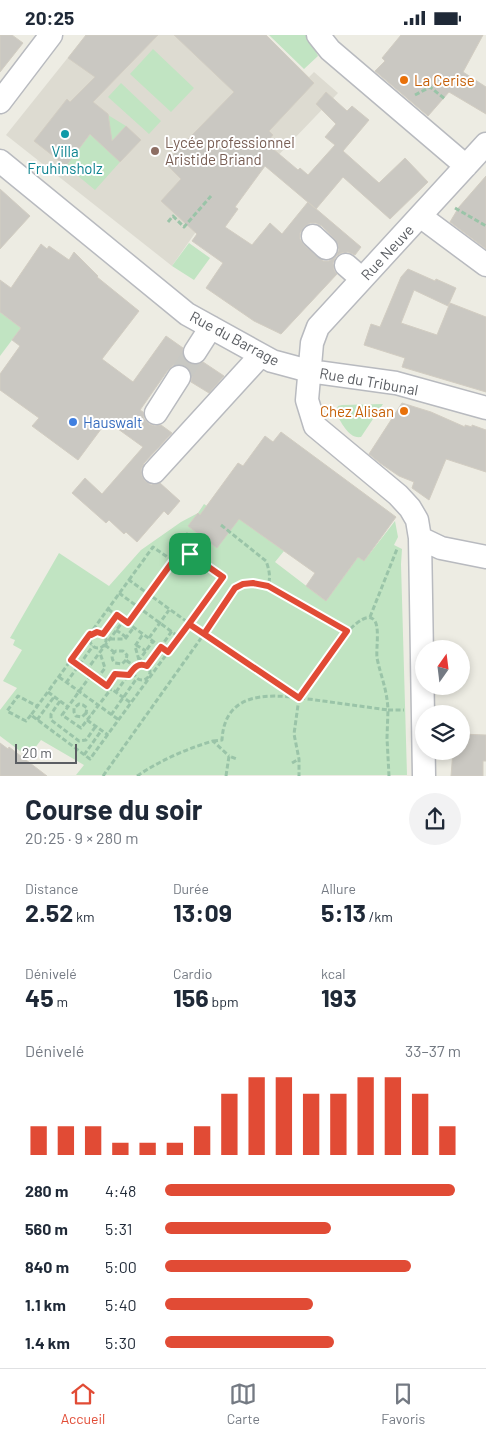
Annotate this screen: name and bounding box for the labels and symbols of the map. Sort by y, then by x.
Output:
place label: La Cerise [414,71,475,89]
marker: La Cerise [398,74,410,86]
marker: Villa Fruhinsholz [59,128,71,140]
place label: Lycée professionnel Aristide Briand [165,133,295,168]
place label: Villa Fruhinsholz [27,142,103,177]
marker: Lycée professionnel Aristide Briand [149,145,161,157]
street label: Rue Neuve [357,221,417,283]
street label: Rue du Barrage [187,307,283,369]
street label: Rue du Tribunal [318,363,420,399]
place label: Chez Alisan [320,402,394,420]
marker: Chez Alisan [398,405,410,417]
place label: Hauswalt [83,413,143,431]
marker: Hauswalt [67,416,79,428]
pin [169,533,211,575]
north arrow [415,640,470,695]
scale bar [15,741,78,764]

